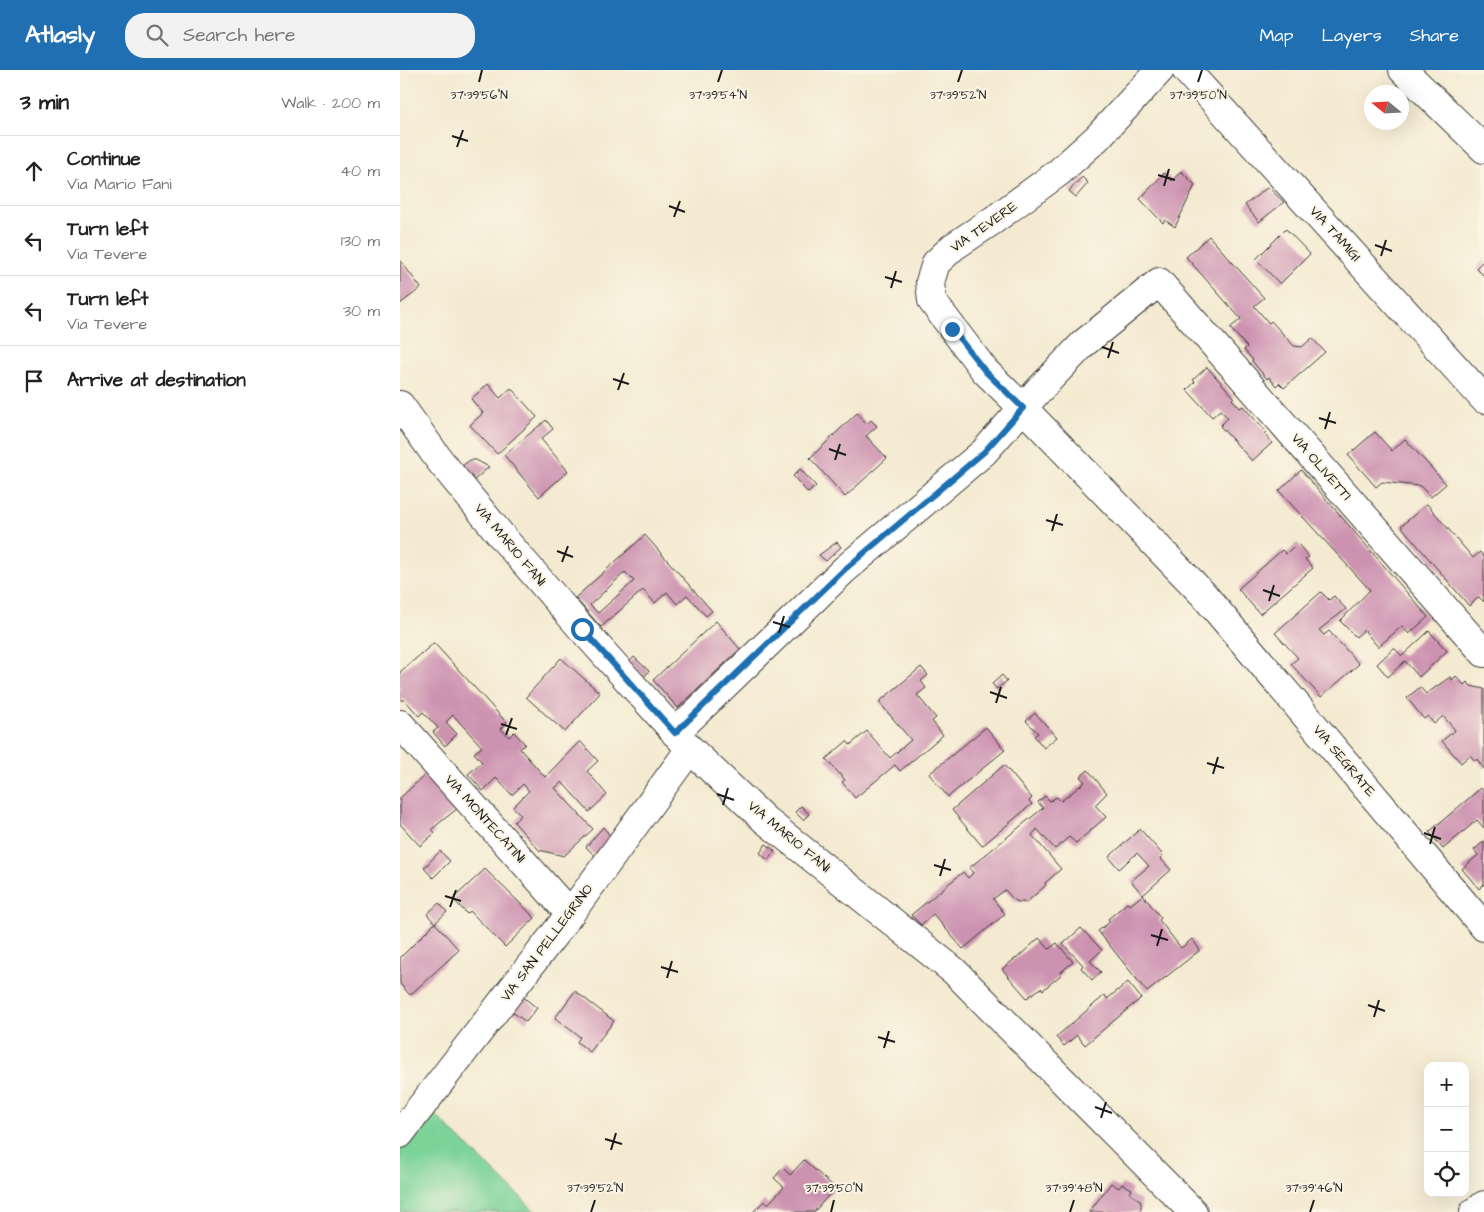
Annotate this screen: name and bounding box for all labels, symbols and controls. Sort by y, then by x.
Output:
search box [125,13,475,58]
text: Atlasly [25,18,95,52]
icon: search [143,21,171,49]
text: Search here [183,22,295,49]
text: Map [1259,23,1293,48]
text: Layers [1321,23,1382,48]
text: Share [1410,23,1459,48]
north arrow [1364,85,1409,130]
text: 37°39'56"N [450,87,508,104]
text: 37°39'54"N [689,87,747,104]
text: 37°39'52"N [930,87,987,104]
text: 37°39'50"N [1169,87,1227,104]
text: 3 min [20,88,69,117]
text: Walk · 200 m [281,92,380,114]
text: Continue [67,146,141,173]
icon: ahead [20,157,48,185]
text: 40 m [340,160,380,182]
text: Via Mario Fani [67,173,172,195]
street label: VIA TEVERE [946,196,1022,258]
street label: VIA TAMIGI [1305,202,1365,266]
text: Turn left [67,216,148,243]
icon: left [20,227,48,255]
text: 130 m [341,230,380,252]
text: Via Tevere [67,243,147,265]
text: Turn left [67,286,148,313]
icon: left [20,297,48,325]
text: 30 m [343,300,380,322]
text: Via Tevere [67,313,147,335]
route end [941,318,964,341]
icon: arrive [20,367,48,395]
text: Arrive at destination [67,367,246,394]
street label: VIA OLIVETTI [1286,429,1356,505]
street label: VIA MARIO FANI [469,499,551,591]
route start [571,618,594,641]
street label: VIA SEGRATE [1308,721,1381,802]
street label: VIA MONTECATINI [440,770,530,868]
street label: VIA MARIO FANI [743,796,835,878]
street label: VIA SAN PELLEGRINO [496,880,598,1006]
map controls [1424,1062,1469,1197]
button: + [1424,1062,1469,1107]
button: − [1424,1107,1469,1152]
button: locate [1424,1152,1469,1197]
text: 37°39'52"N [567,1180,624,1197]
text: 37°39'50"N [805,1180,863,1197]
text: 37°39'48"N [1045,1180,1103,1197]
text: 37°39'46"N [1285,1180,1343,1197]

